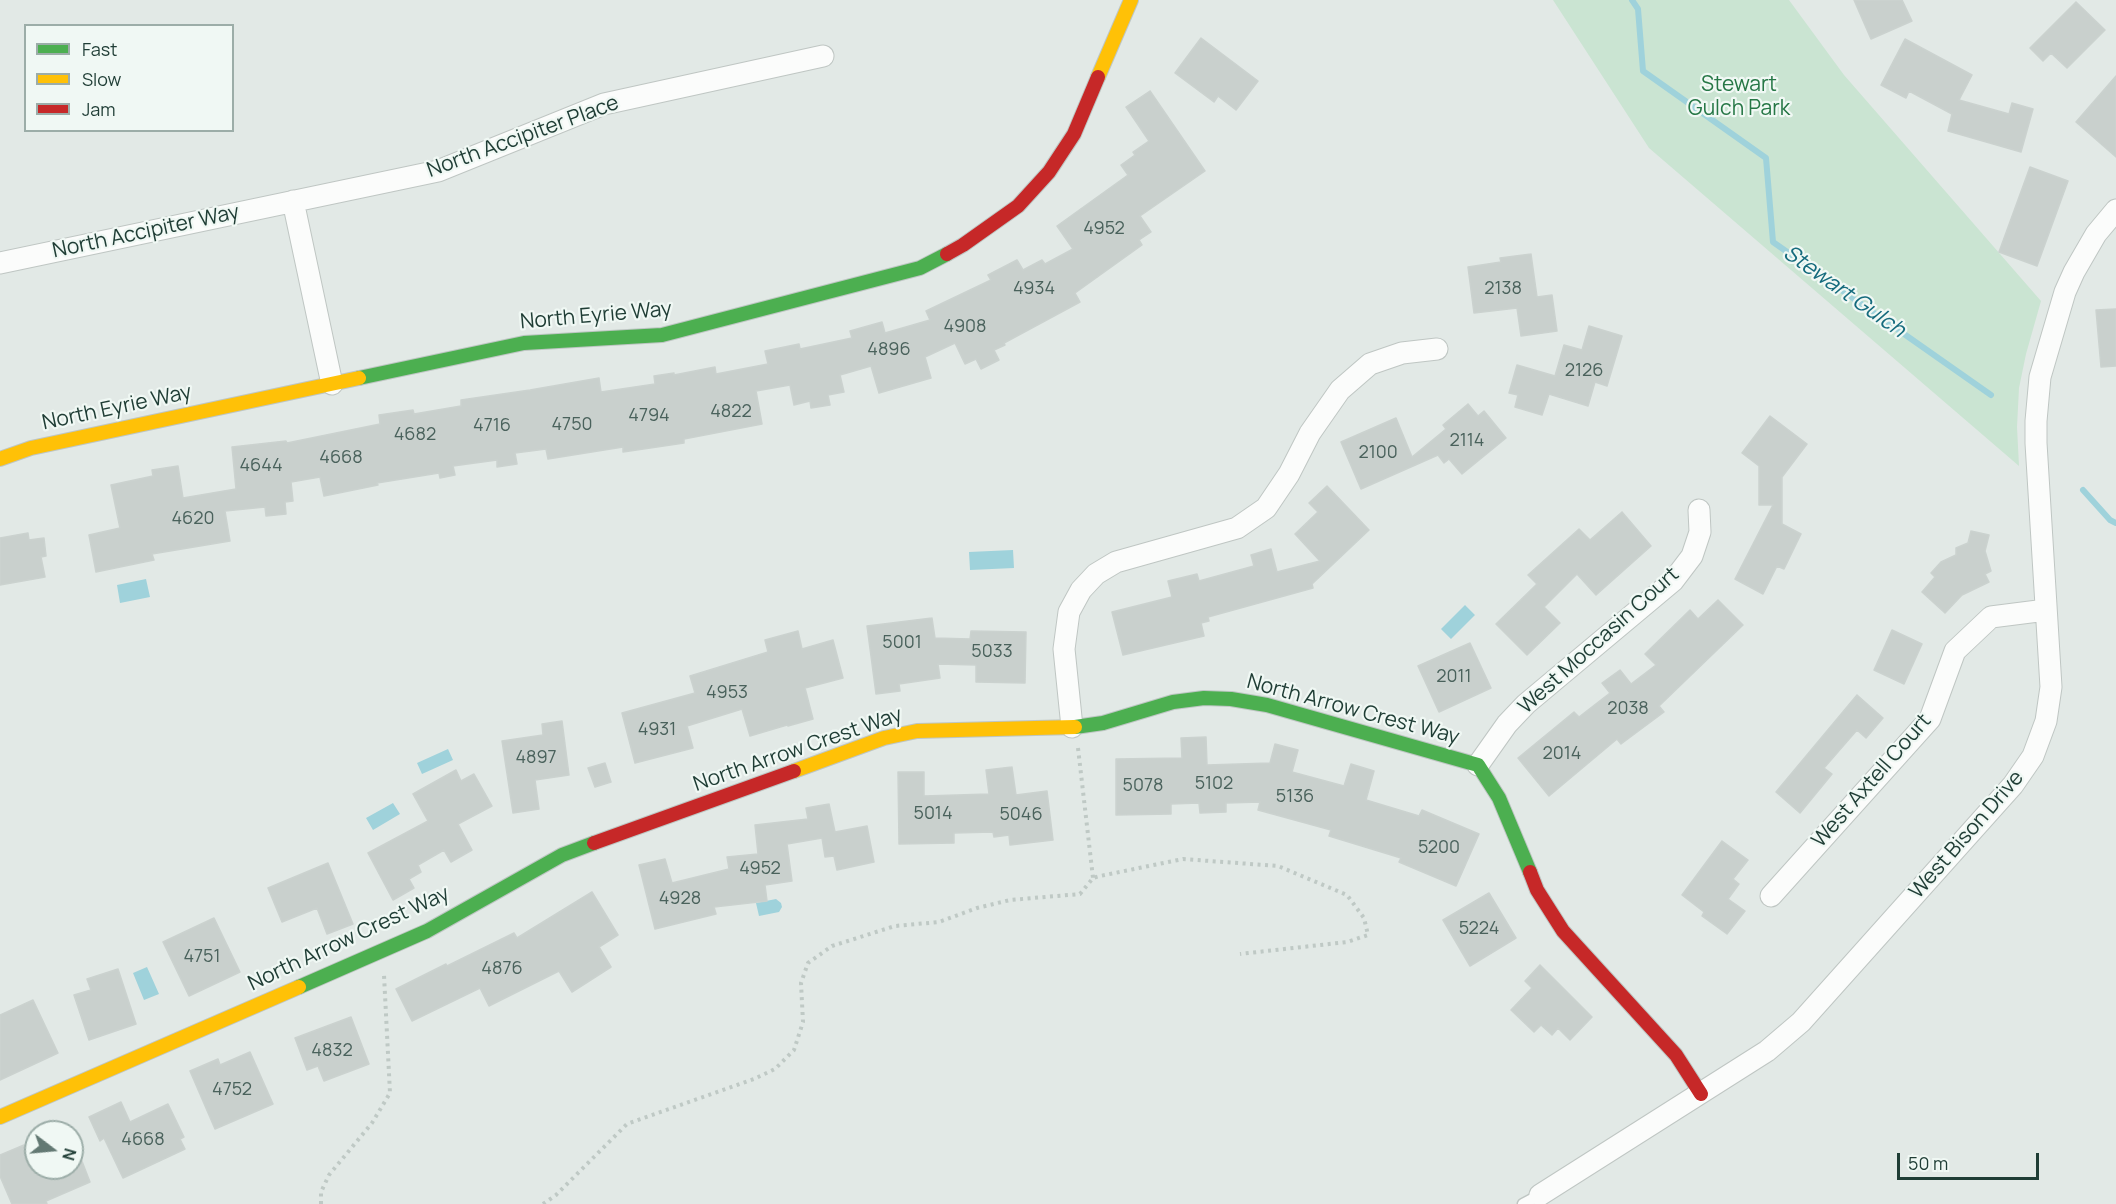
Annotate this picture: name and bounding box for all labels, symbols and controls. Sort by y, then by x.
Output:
legend [24,24,234,132]
text: Fast [82,37,117,61]
text: Slow [82,67,121,91]
park label: Stewart Gulch Park [1688,72,1790,122]
street label: North Accipiter Place [424,91,622,183]
text: Jam [82,97,116,121]
street label: North Accipiter Way [50,200,242,264]
house number: 4952 [1083,218,1125,240]
water label: Stewart Gulch [1778,240,1910,344]
house number: 4934 [1013,278,1055,300]
house number: 2138 [1484,278,1522,300]
street label: North Eyrie Way [519,297,673,335]
house number: 4908 [943,316,987,338]
house number: 4896 [867,339,911,361]
house number: 2126 [1565,360,1603,382]
street label: North Eyrie Way [40,380,194,436]
house number: 4822 [710,401,752,423]
house number: 4794 [628,405,670,427]
house number: 4750 [551,414,593,436]
house number: 4716 [473,415,511,437]
house number: 4682 [394,424,436,446]
house number: 2114 [1450,430,1484,452]
house number: 2100 [1358,442,1398,464]
house number: 4668 [319,447,363,469]
house number: 4644 [239,455,283,477]
house number: 4620 [171,508,215,530]
street label: West Moccasin Court [1514,562,1684,720]
house number: 5001 [882,632,922,654]
house number: 5033 [971,641,1013,663]
house number: 2011 [1436,666,1472,688]
street label: North Arrow Crest Way [1244,669,1462,751]
house number: 4953 [706,682,748,704]
house number: 2038 [1607,698,1649,720]
street label: North Arrow Crest Way [690,702,906,798]
street label: West Axtell Court [1807,709,1937,853]
house number: 4931 [638,719,676,741]
house number: 2014 [1543,743,1581,765]
house number: 4897 [515,747,557,769]
street label: West Bison Drive [1905,766,2029,904]
house number: 5102 [1195,773,1233,795]
house number: 5078 [1123,775,1163,797]
house number: 5136 [1276,786,1314,808]
house number: 5014 [913,803,953,825]
house number: 5046 [999,804,1043,826]
house number: 5200 [1418,837,1460,859]
house number: 4952 [739,858,781,880]
street label: North Arrow Crest Way [244,881,454,997]
house number: 4928 [659,888,701,910]
house number: 5224 [1459,918,1499,940]
house number: 4751 [183,946,221,968]
house number: 4876 [481,958,523,980]
house number: 4832 [311,1040,353,1062]
house number: 4752 [212,1079,252,1101]
north arrow [24,1120,84,1180]
house number: 4668 [121,1129,165,1151]
scale bar [1900,1141,2042,1179]
text: N [57,1146,82,1163]
text: 50 m [1908,1151,1948,1175]

